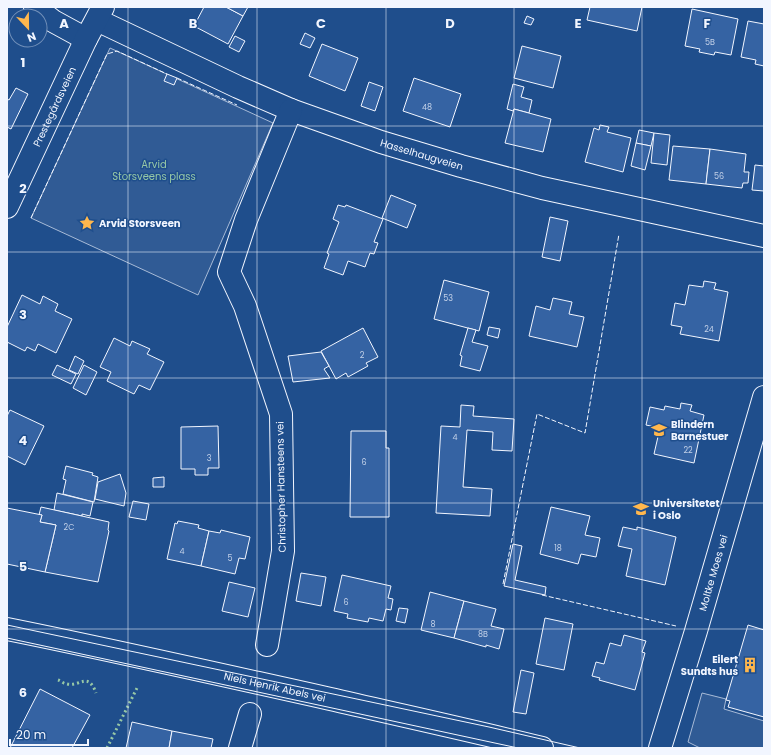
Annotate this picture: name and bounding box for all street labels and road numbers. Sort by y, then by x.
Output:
street label: Prestegårdsveien [29,64,80,149]
street label: Hasselhaugveien [378,135,465,174]
street label: Christopher Hansteens vei [272,421,290,553]
street label: Moltke Moes vei [695,533,731,613]
street label: Niels Henrik Abels vei [222,668,327,705]

